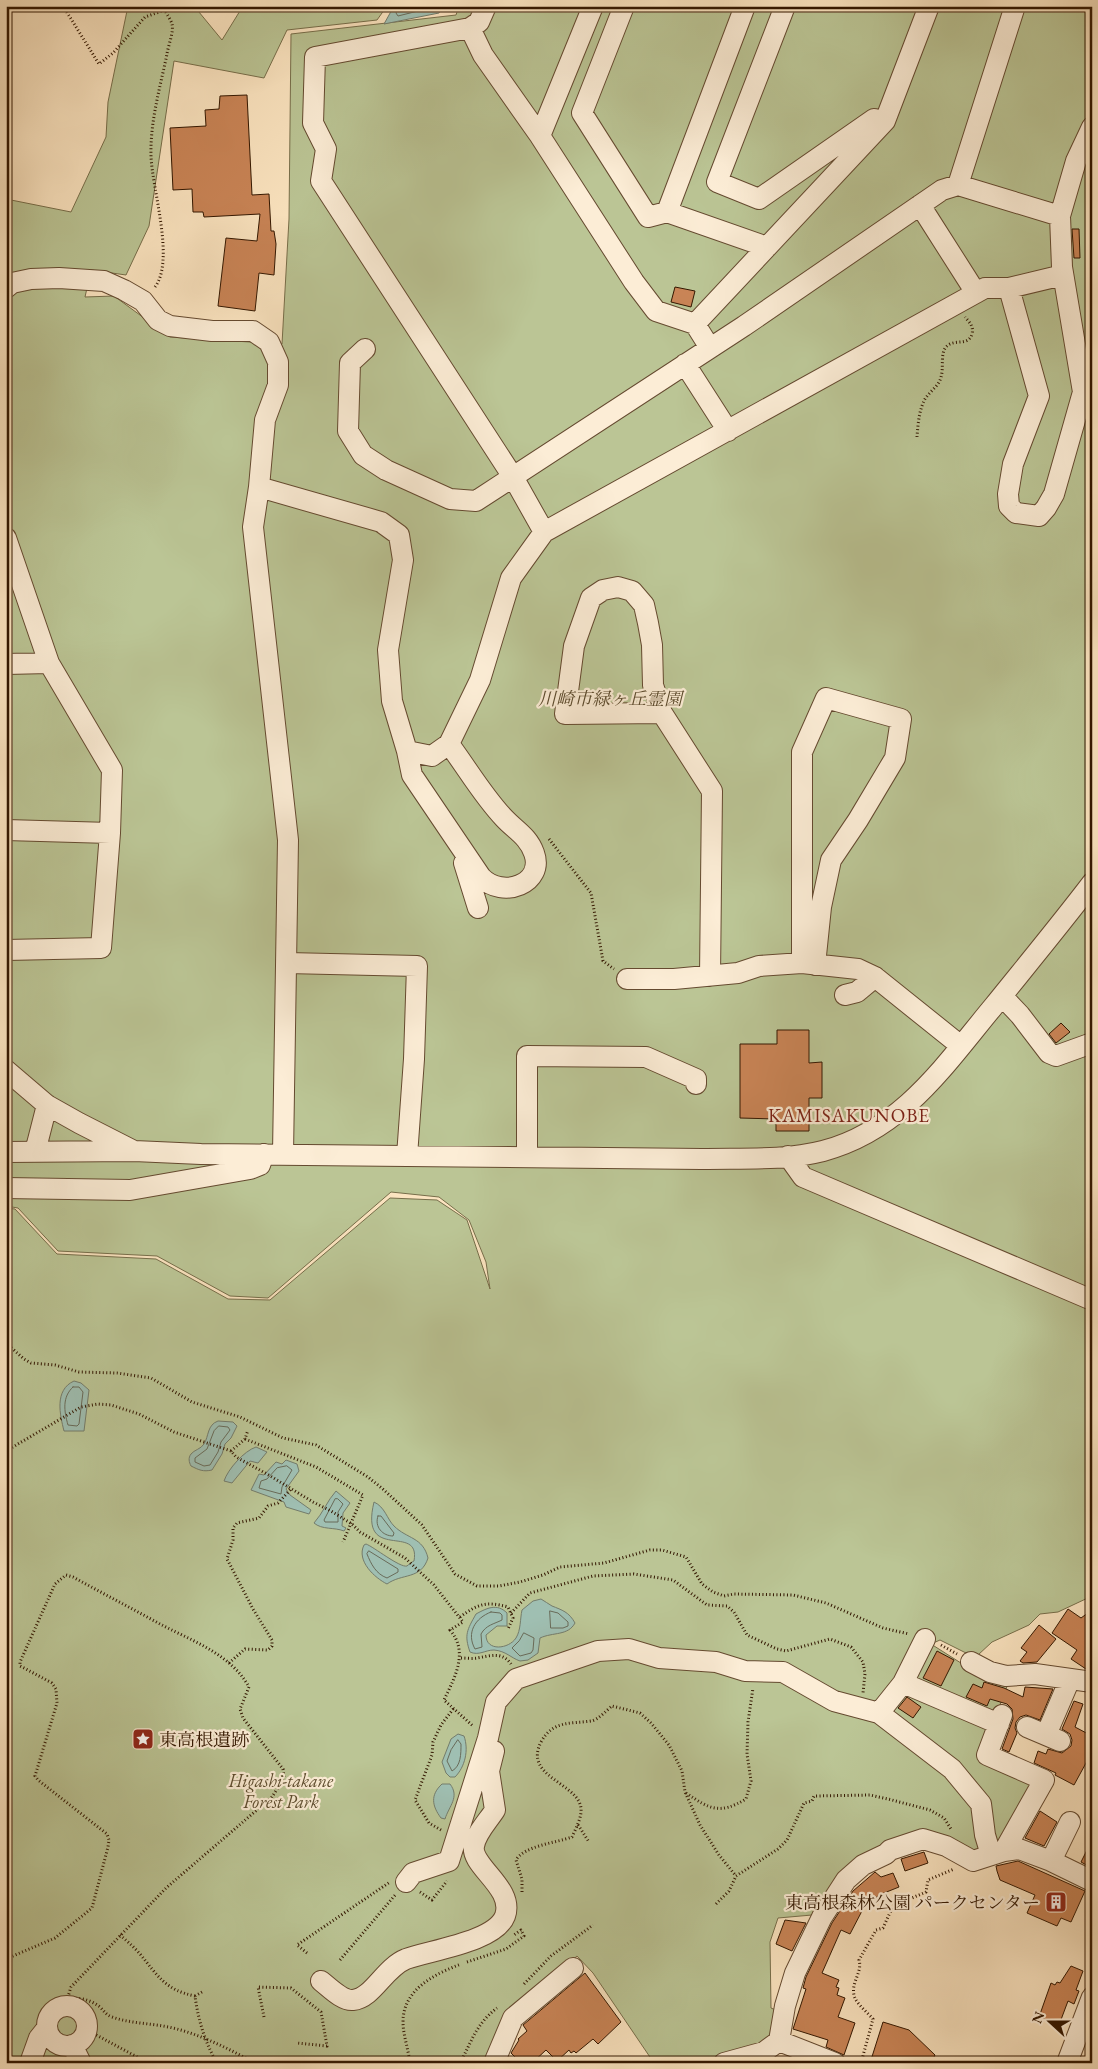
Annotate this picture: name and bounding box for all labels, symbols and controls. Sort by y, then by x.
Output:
park label: 川崎市緑ヶ丘霊園 [538,687,685,710]
district label: KAMISAKUNOBE [768,1103,930,1128]
place icon: 東高根遺跡 [131,1727,155,1751]
place label: 東高根遺跡 [159,1728,249,1751]
park label: Higashi-takane Forest Park [228,1769,334,1813]
building icon: 東高根森林公園 パークセンター [1044,1890,1068,1914]
place label: 東高根森林公園 パークセンター [785,1891,1040,1914]
north arrow [1026,1996,1076,2046]
text: N [1027,2008,1049,2026]

